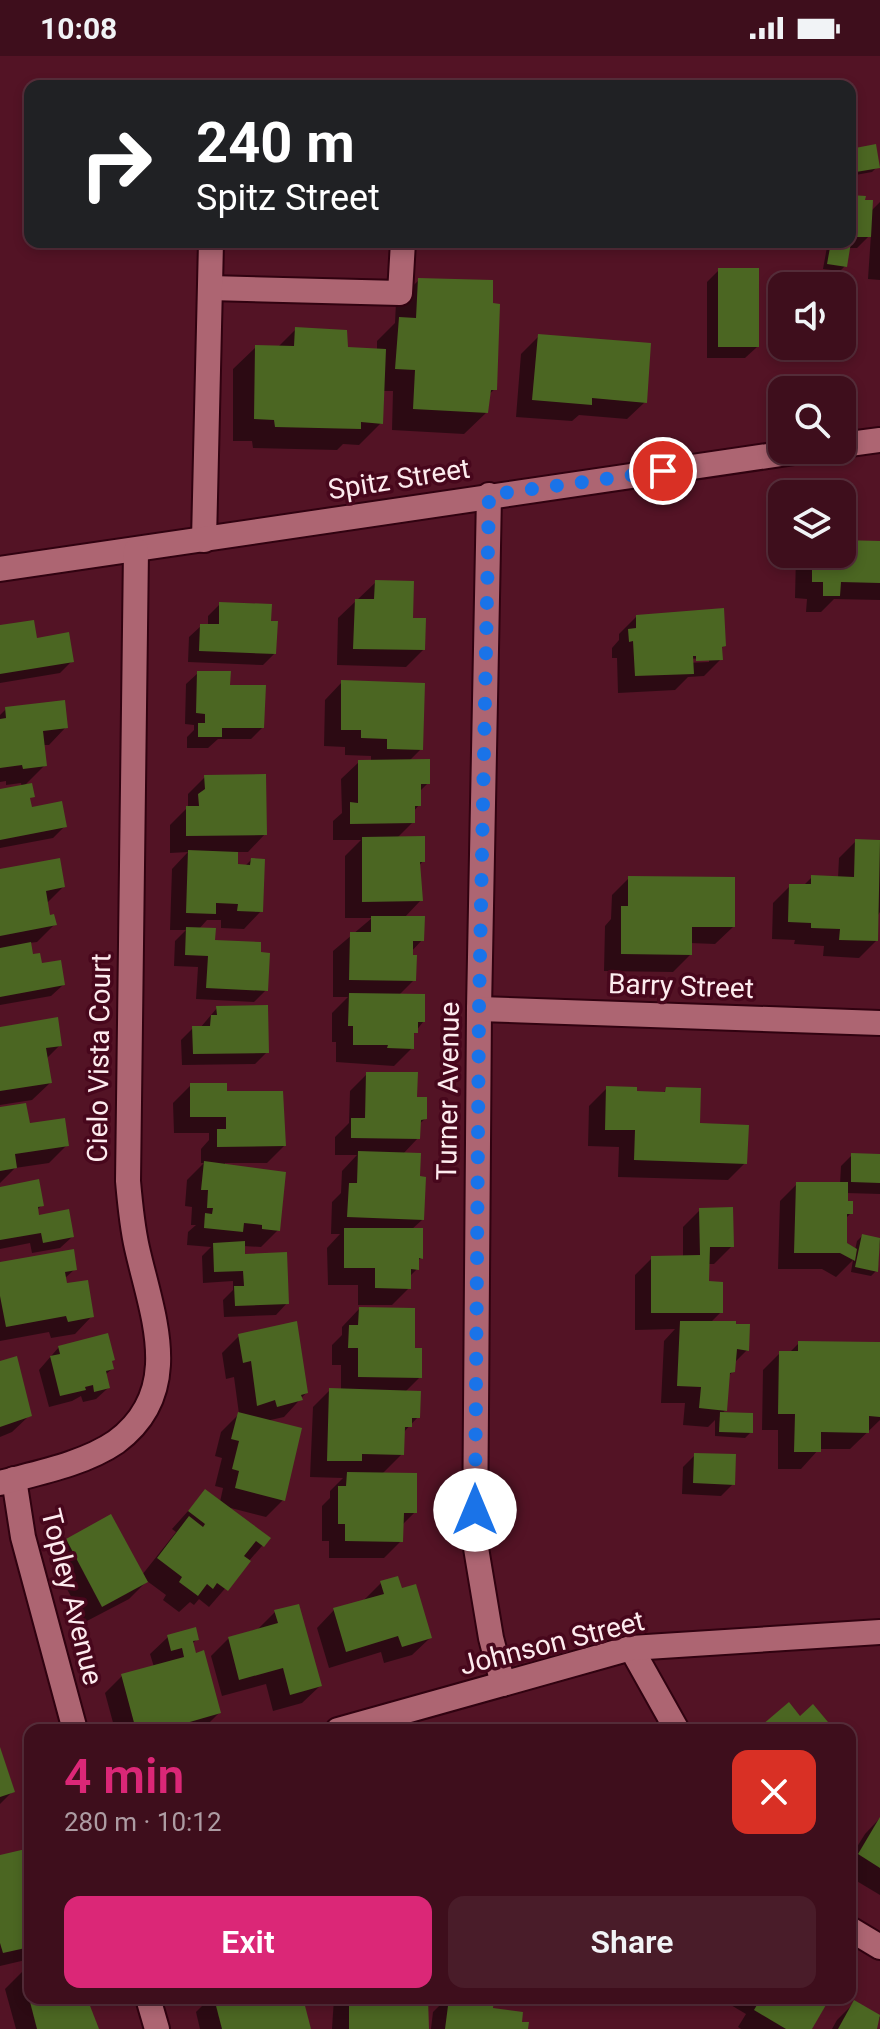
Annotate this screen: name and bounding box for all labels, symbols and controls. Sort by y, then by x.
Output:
text: 10:08 [40,11,117,46]
text: 240 m [196,110,355,176]
icon: right [64,112,168,216]
text: Spitz Street [196,177,380,219]
map controls [768,272,856,568]
button: sound [768,272,856,360]
button: search [768,376,856,464]
pin [629,437,697,505]
icon: arrive [641,449,685,493]
street label: Spitz Street [326,452,472,506]
button: layers [768,480,856,568]
street label: Cielo Vista Court [81,953,117,1163]
street label: Barry Street [607,967,755,1005]
street label: Turner Avenue [430,1001,466,1181]
position arrow [433,1468,517,1552]
street label: Topley Avenue [34,1506,110,1688]
street label: Johnson Street [456,1604,648,1682]
text: 4 min [64,1748,184,1805]
button: close [732,1750,816,1834]
text: 280 m · 10:12 [64,1807,222,1837]
button: Exit [64,1896,432,1988]
button: Share [448,1896,816,1988]

